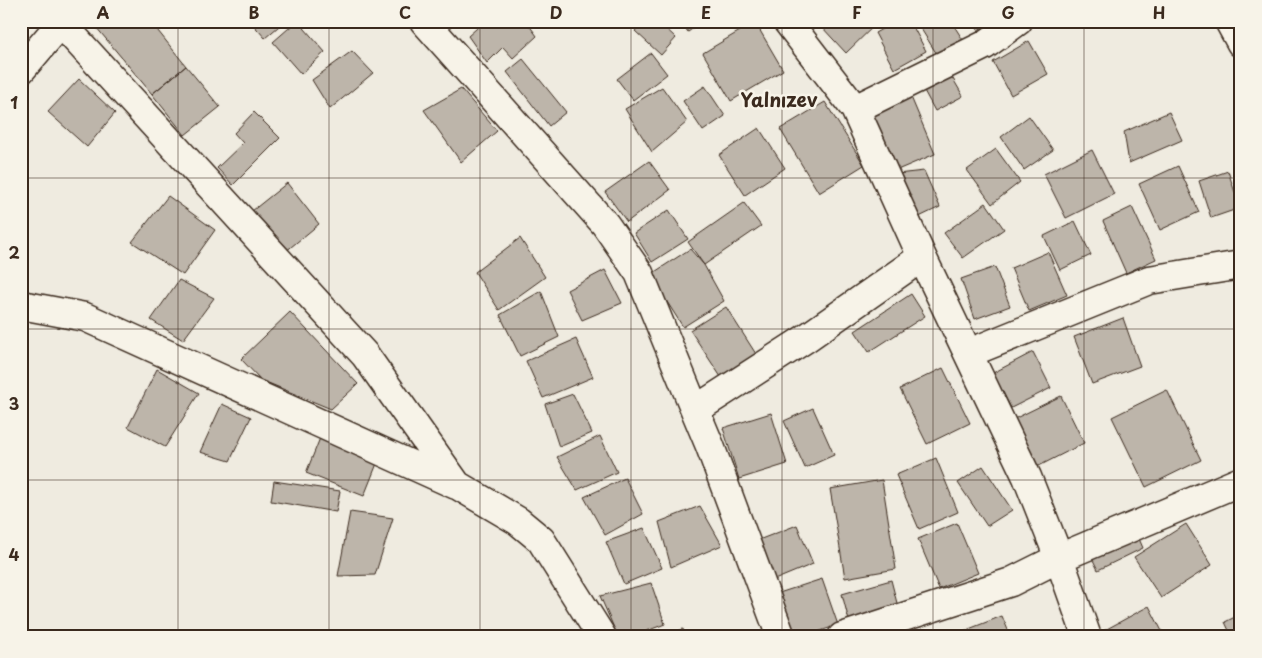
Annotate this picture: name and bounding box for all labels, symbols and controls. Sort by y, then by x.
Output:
text: A [97,0,110,24]
text: B [249,0,260,24]
text: C [399,0,411,24]
text: D [550,0,562,24]
text: E [701,0,711,24]
text: F [852,0,862,24]
text: G [1001,0,1015,24]
text: H [1153,0,1165,24]
district label: Yalnızev [741,85,818,113]
text: 1 [10,90,18,114]
text: 2 [8,240,20,264]
text: 3 [9,391,19,415]
text: 4 [9,542,20,566]

